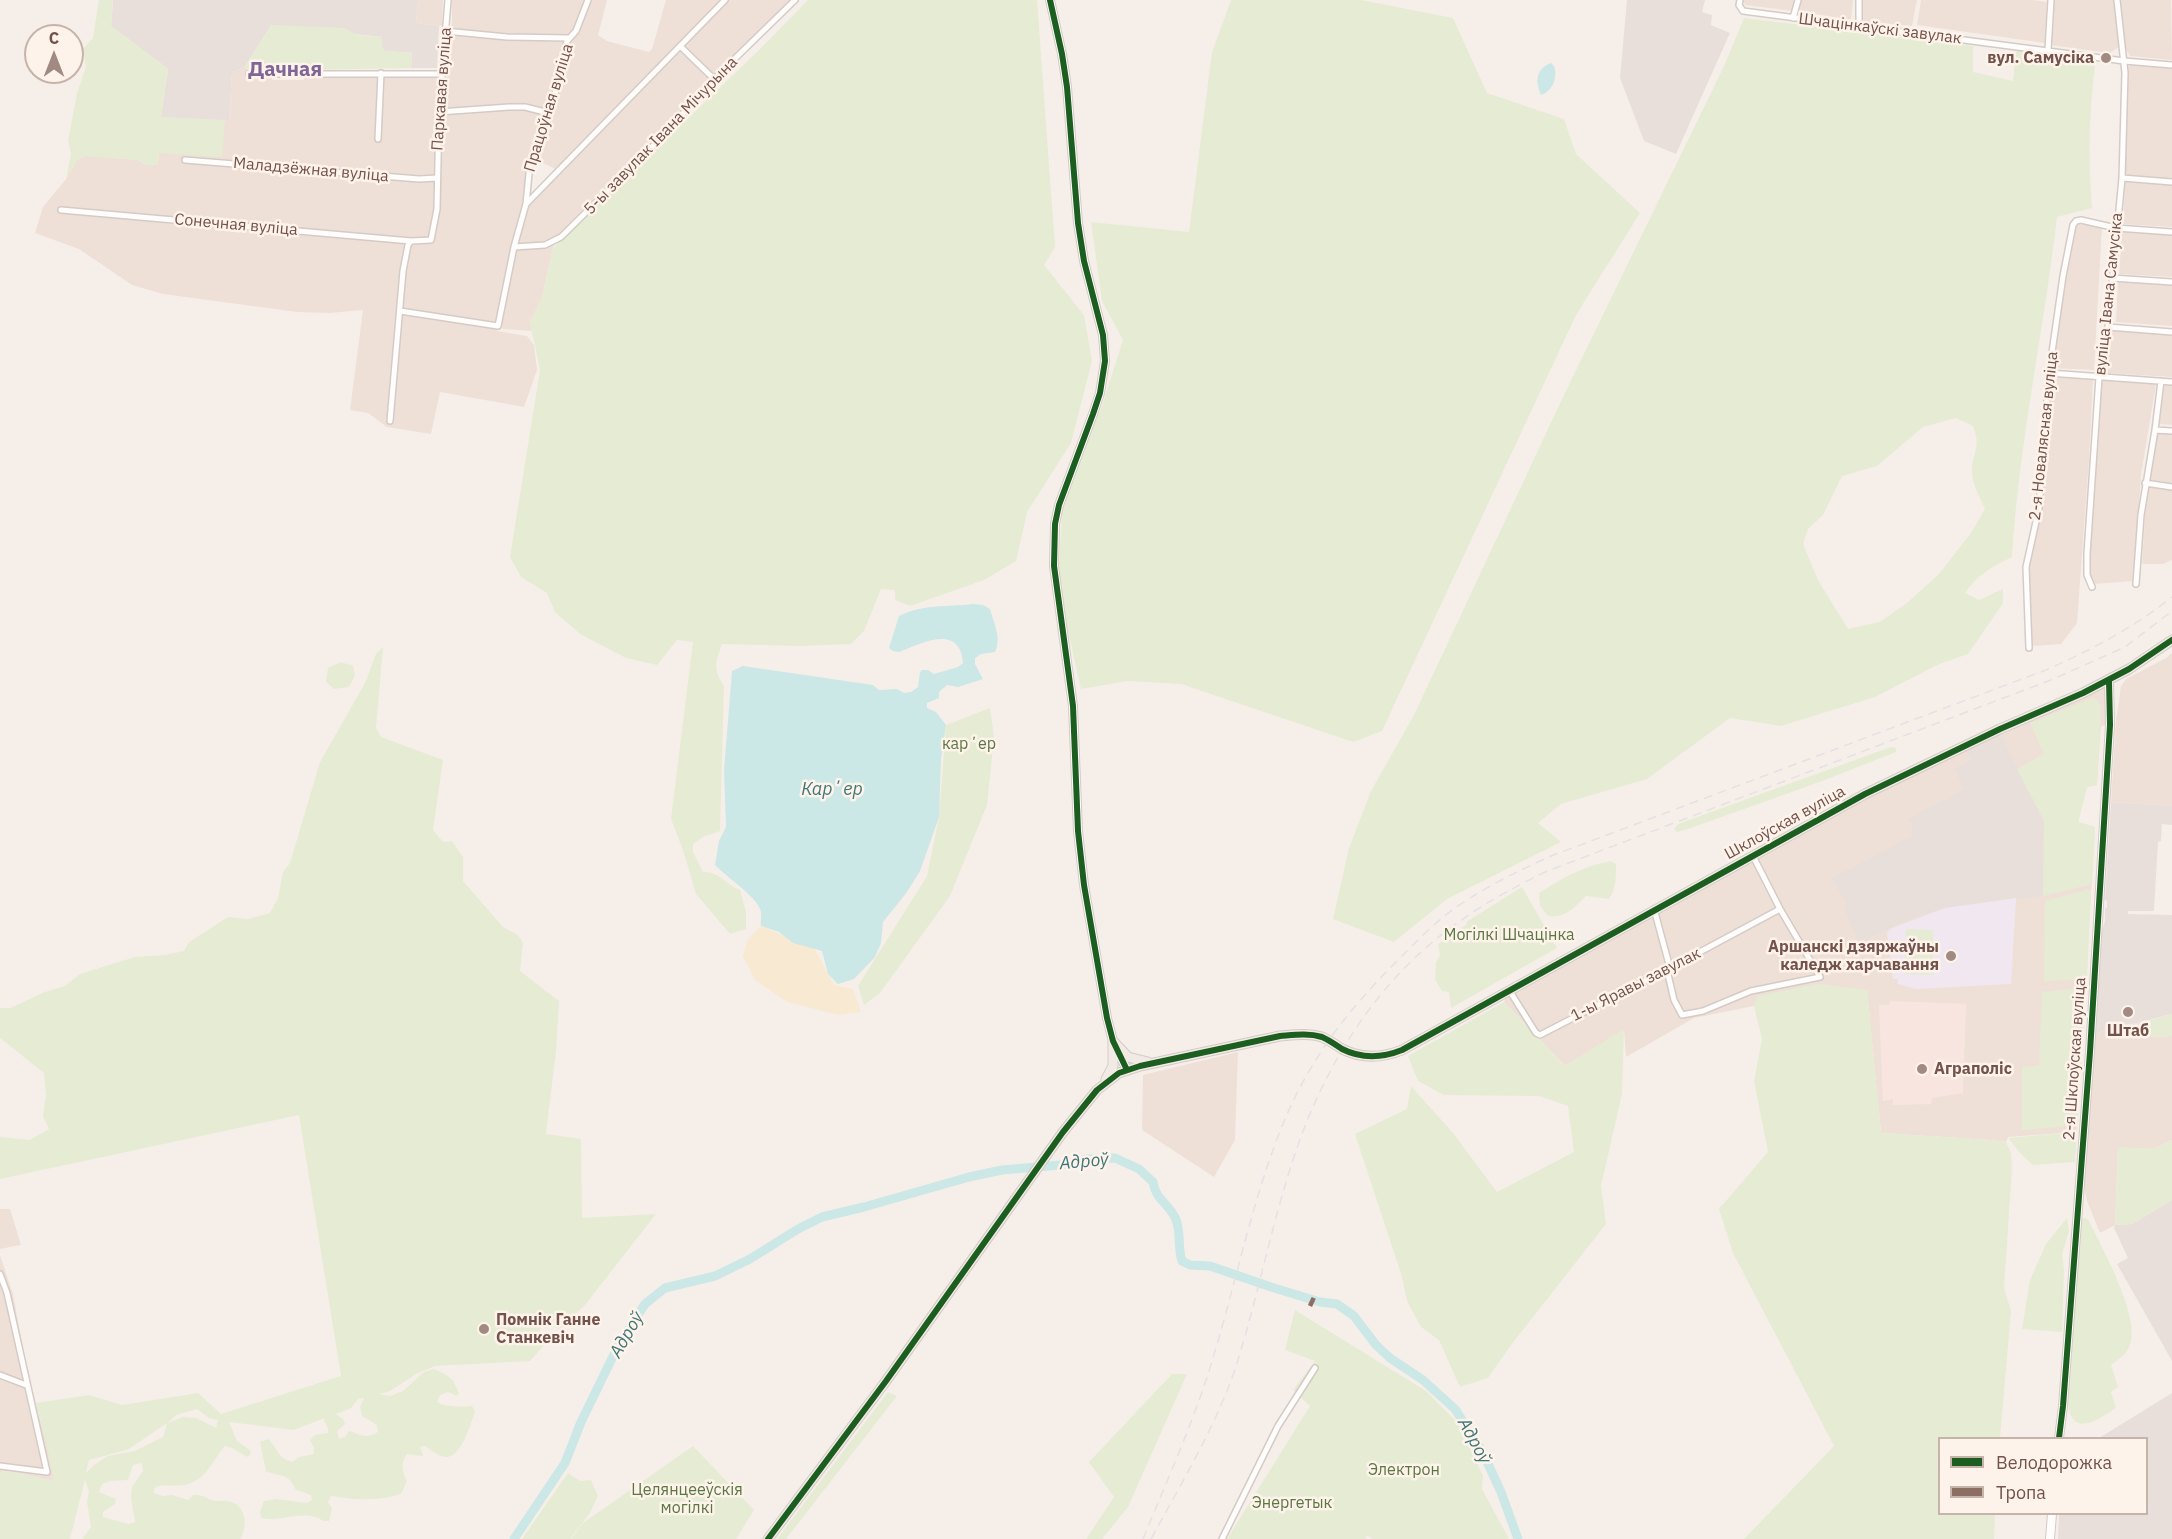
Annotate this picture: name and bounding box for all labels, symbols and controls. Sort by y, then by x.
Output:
street label: Шчацінкаўскі завулак [1797,9,1963,49]
north arrow [24,24,84,84]
street label: Паркавая вуліца [428,27,456,151]
text: С [49,28,59,48]
street label: Працоўная вуліца [520,41,578,175]
place label: вул. Самусіка [1987,48,2094,68]
marker: вул. Самусіка [2099,51,2113,65]
street label: 5-ы завулак Івана Мічурына [580,53,742,219]
district label: Дачная [248,58,322,82]
street label: Маладзёжная вуліца [232,154,390,186]
street label: Сонечная вуліца [174,210,298,240]
street label: вуліца Івана Самусіка [2091,212,2127,376]
street label: 2-я Новалясная вуліца [2026,351,2062,521]
park label: карʼер [942,734,996,754]
water label: Карʼер [801,779,863,801]
street label: Шклоўская вуліца [1721,782,1849,864]
park label: Могілкі Шчацінка [1443,925,1575,945]
place label: Аршанскі дзяржаўны каледж харчавання [1768,937,1939,975]
street label: 1-ы Яравы завулак [1568,944,1704,1026]
marker: Аршанскі дзяржаўны каледж харчавання [1944,949,1958,963]
street label: 2-я Шклоўская вуліца [2060,977,2090,1141]
marker: Штаб [2121,1005,2135,1019]
place label: Штаб [2107,1021,2149,1041]
place label: Аграполіс [1934,1059,2012,1079]
marker: Аграполіс [1915,1062,1929,1076]
water label: Адроў [1058,1149,1110,1175]
water label: Адроў [605,1308,649,1362]
place label: Помнік Ганне Станкевіч [496,1310,600,1348]
marker: Помнік Ганне Станкевіч [477,1322,491,1336]
water label: Адроў [1453,1414,1495,1468]
legend [1938,1437,2148,1515]
text: Велодорожка [1996,1451,2112,1474]
park label: Электрон [1368,1460,1440,1480]
park label: Целянцееўскія могілкі [631,1480,743,1518]
text: Тропа [1996,1481,2046,1504]
park label: Энергетык [1252,1493,1332,1513]

